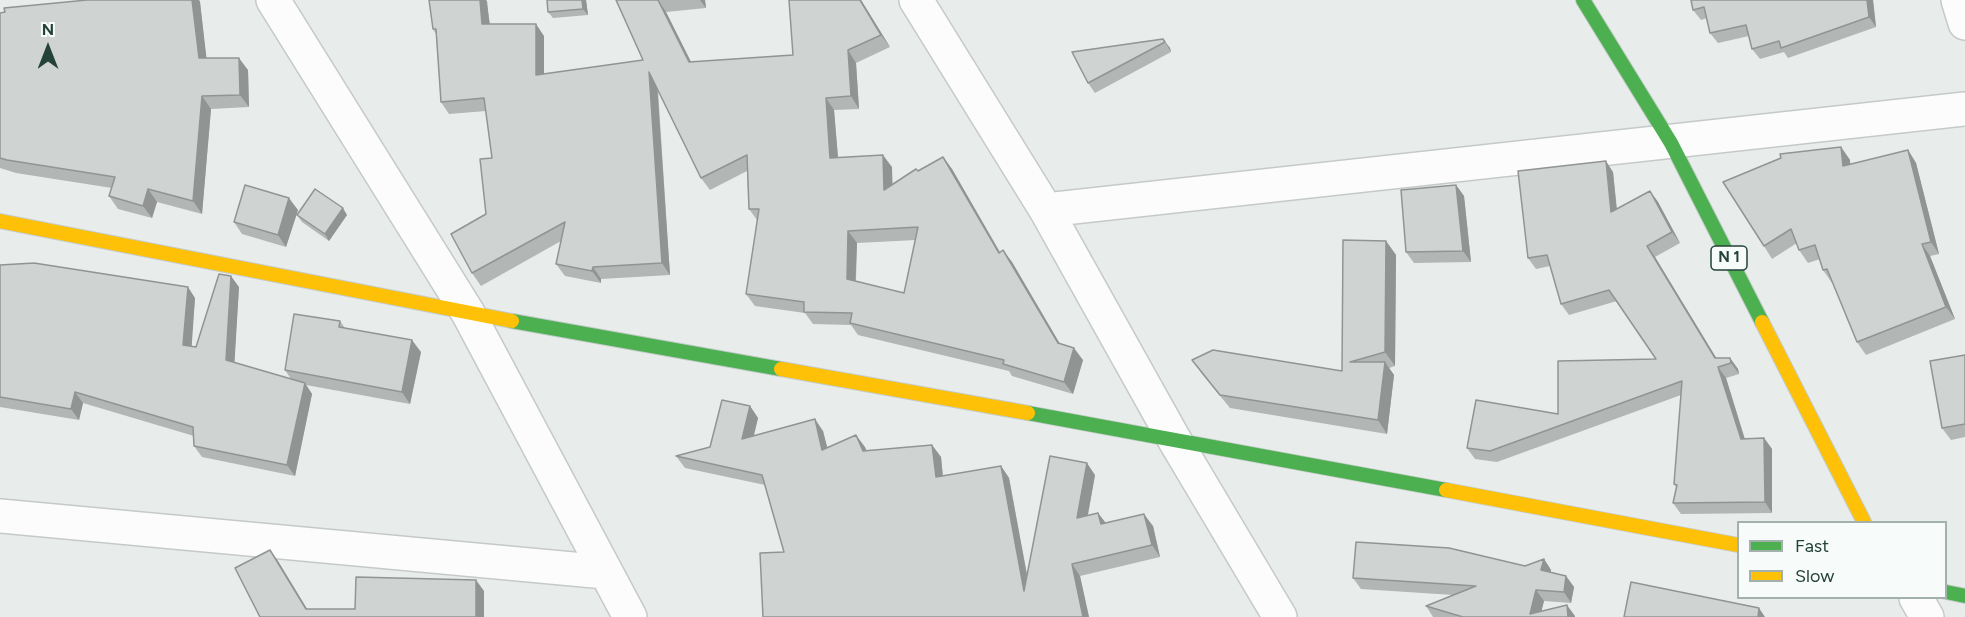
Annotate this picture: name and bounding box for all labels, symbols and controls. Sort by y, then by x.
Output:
north arrow [18,18,78,78]
text: N [42,20,54,39]
road number: N 1 [1711,246,1747,270]
legend [1737,521,1947,599]
text: Fast [1795,535,1829,557]
text: Slow [1795,565,1834,587]

